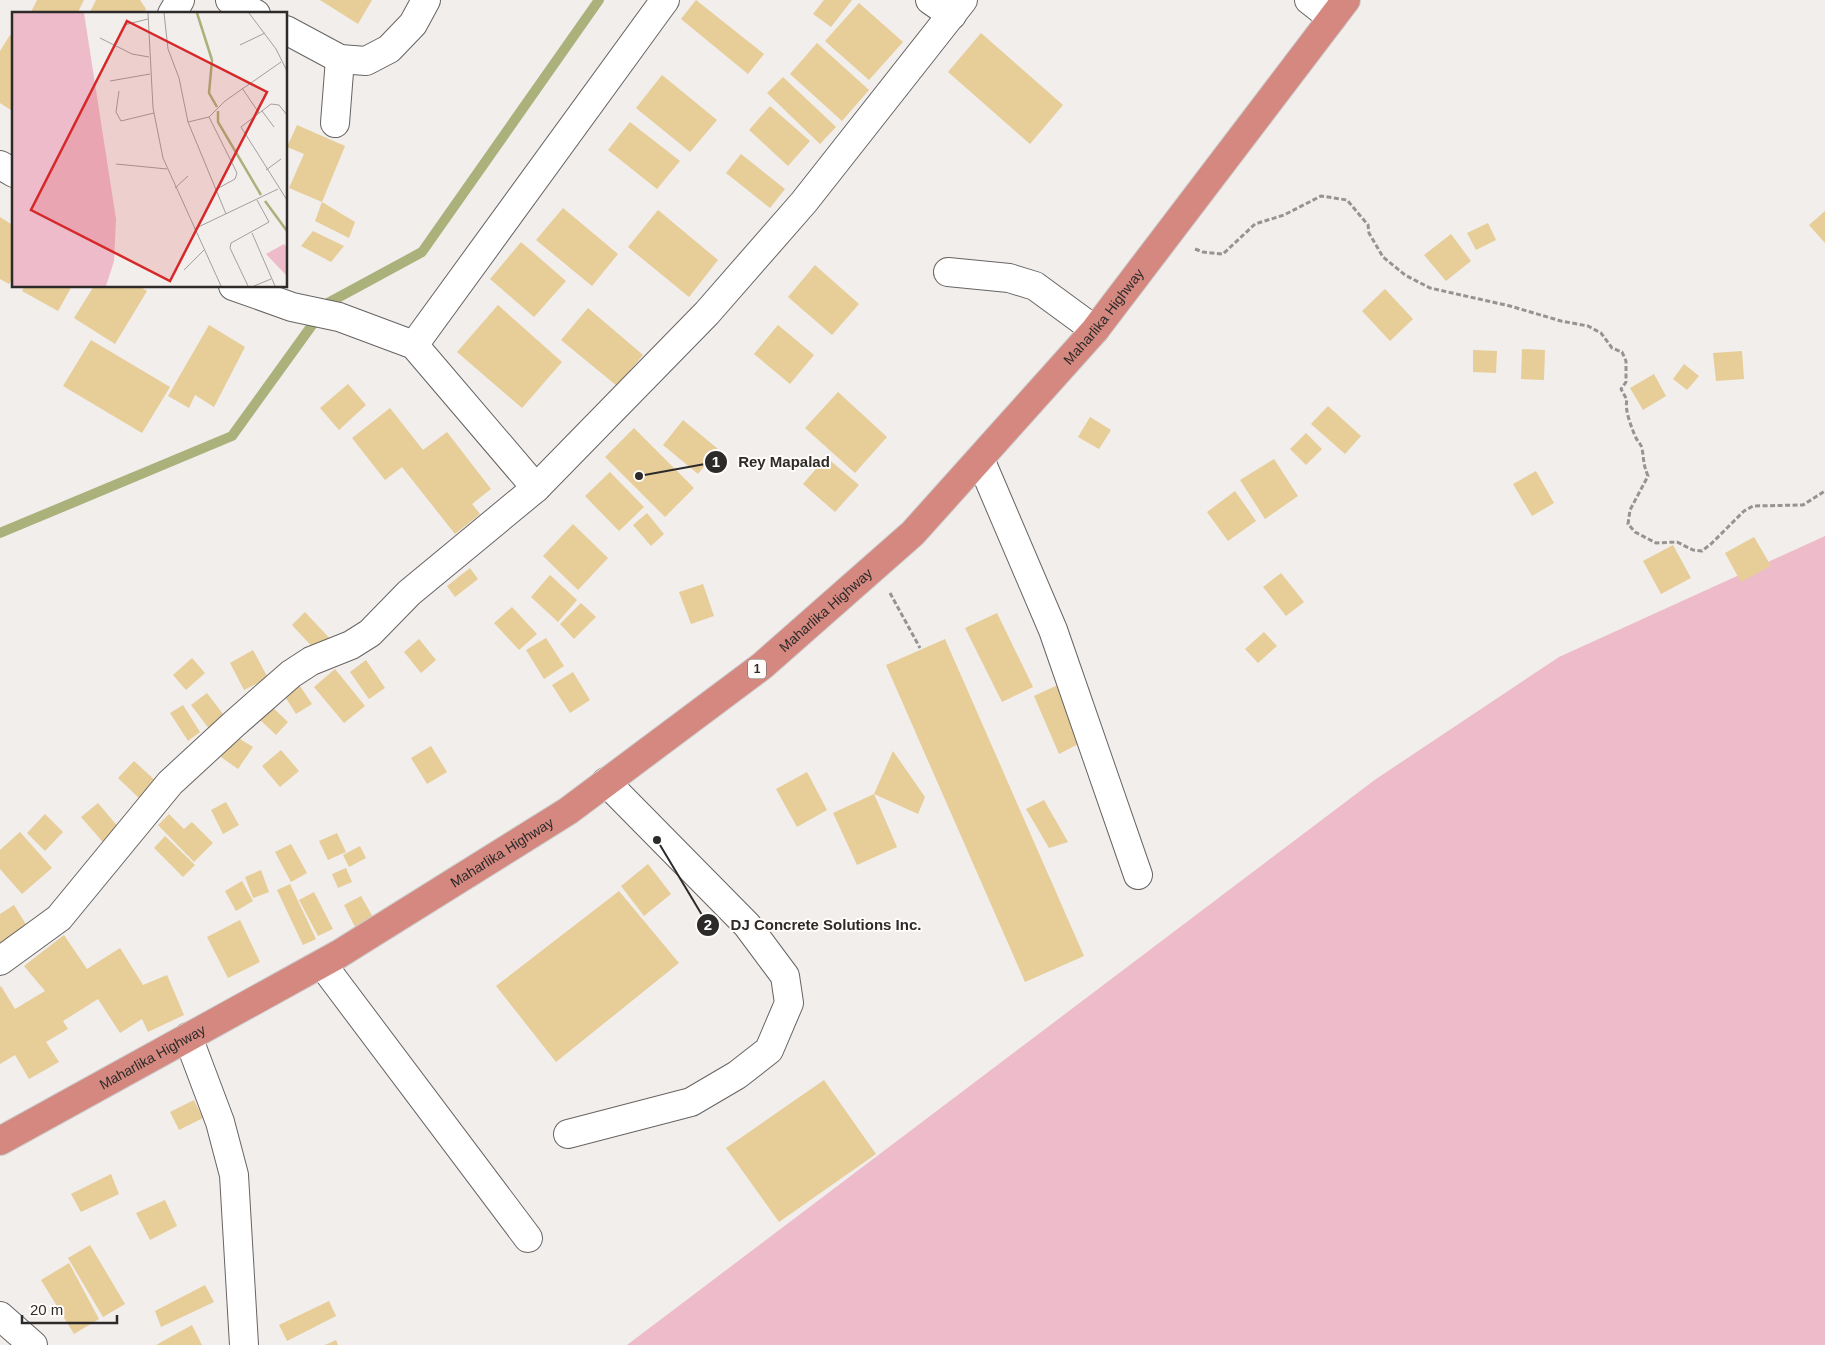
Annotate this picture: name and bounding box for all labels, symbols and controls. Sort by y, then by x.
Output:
inset map [12,12,288,288]
street label: Maharlika Highway [1060,265,1147,368]
callout: Rey Mapalad [704,447,840,477]
text: 1 [712,453,720,470]
text: Rey Mapalad [738,453,830,470]
street label: Maharlika Highway [776,565,875,655]
road number: 1 [748,660,766,679]
street label: Maharlika Highway [447,814,556,891]
callout: DJ Concrete Solutions Inc. [695,910,931,940]
text: 2 [704,916,712,933]
text: DJ Concrete Solutions Inc. [731,916,921,933]
street label: Maharlika Highway [97,1021,208,1093]
scale bar [22,1292,118,1324]
text: 20 m [30,1301,63,1318]

